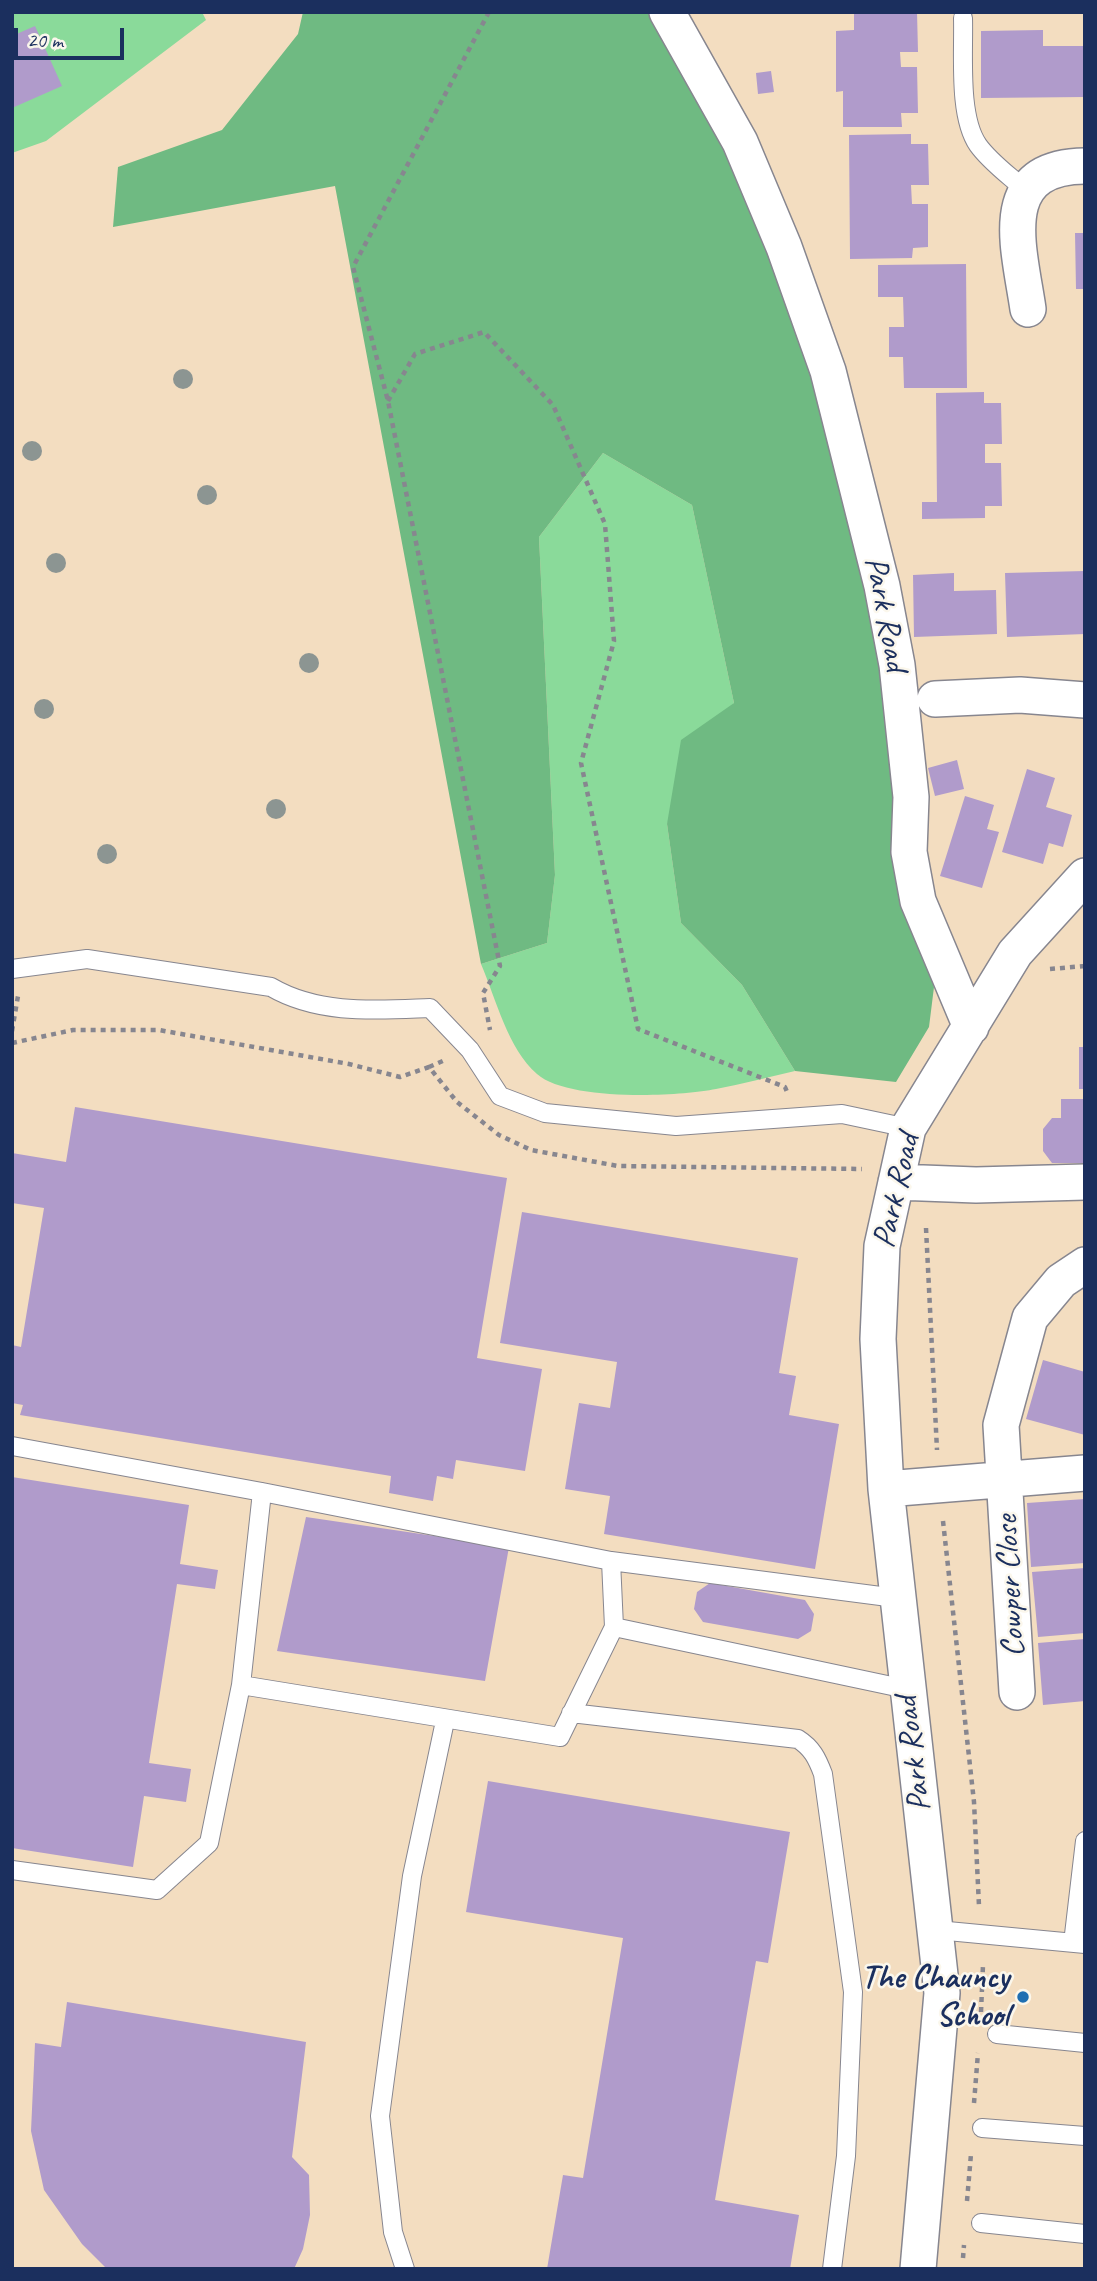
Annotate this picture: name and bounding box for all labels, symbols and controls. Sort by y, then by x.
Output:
scale bar [18,14,128,58]
text: 20 m [27,27,63,53]
street label: Park Road [855,554,915,674]
street label: Park Road [865,1130,929,1252]
street label: Cowper Close [988,1514,1034,1658]
street label: Park Road [887,1694,941,1814]
place label: The Chauncy School [861,1958,1009,2036]
marker: The Chauncy School [1015,1989,1031,2005]

